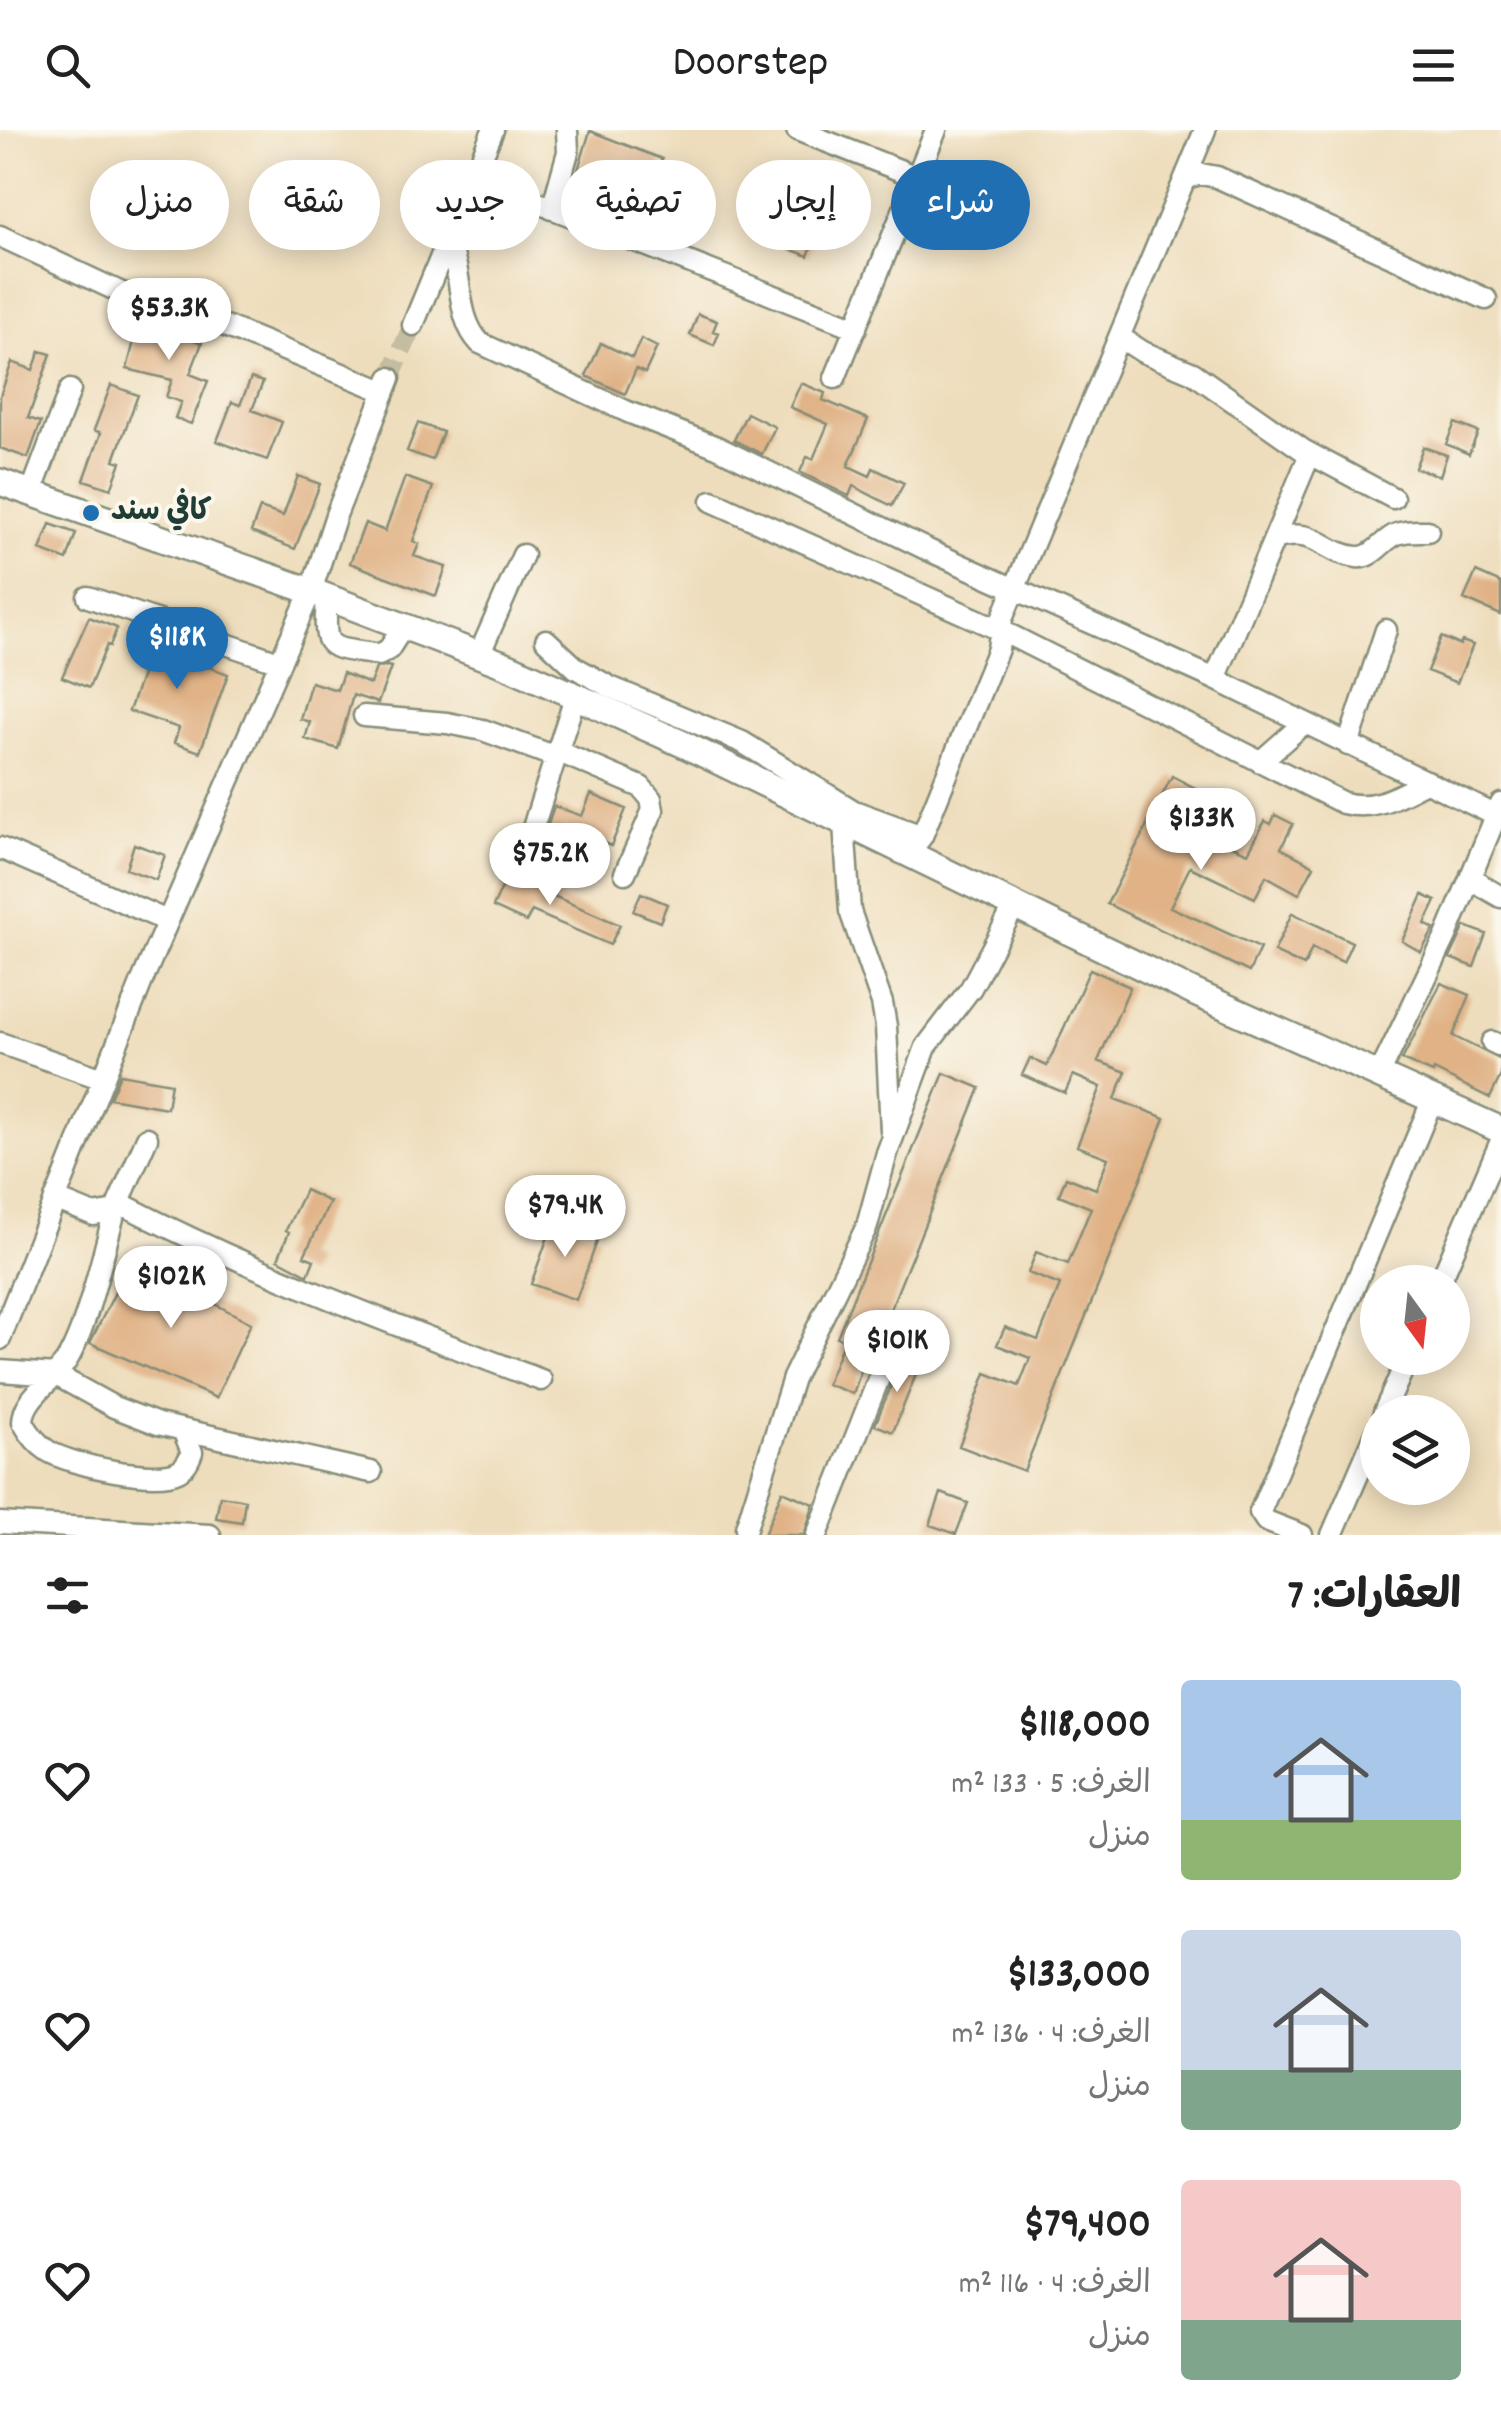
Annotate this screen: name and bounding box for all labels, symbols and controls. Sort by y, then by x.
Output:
text: Doorstep [672,33,829,97]
icon: search [40,38,95,93]
icon: menu [1406,38,1461,93]
chip: منزل [90,160,229,250]
chip: شقة [249,160,380,250]
chip: جديد [400,160,541,250]
chip: تصفية [561,160,716,250]
chip: إيجار [736,160,871,250]
chip: شراء [891,160,1030,250]
pin: $53.3K [88,278,250,363]
text: $53.3K [129,287,209,333]
place label: كافي سند [111,488,212,535]
marker: كافي سند [80,502,102,524]
pin: $118K [107,607,247,692]
text: $118K [148,616,206,662]
pin: $133K [1131,788,1271,873]
text: $133K [1168,797,1234,843]
pin: $75.2K [469,823,631,908]
text: $75.2K [511,832,589,878]
pin: $79.4K [484,1175,646,1260]
text: $79.4K [527,1184,603,1230]
pin: $102K [101,1246,241,1331]
text: $102K [136,1255,206,1301]
north arrow [1360,1265,1470,1375]
map controls [1360,1265,1470,1505]
pin: $101K [827,1310,967,1395]
text: $101K [866,1319,928,1365]
button: layers [1360,1395,1470,1505]
icon: filters [40,1568,95,1623]
text: العقارات: 7 [1288,1569,1461,1629]
text: $118,000 [1018,1697,1151,1757]
icon: home [1261,1720,1381,1840]
icon: heart [40,1753,95,1808]
text: الغرف: 5 · 133 m² [951,1763,1151,1809]
text: منزل [1088,1816,1151,1862]
text: $133,000 [1007,1947,1151,2007]
icon: home [1261,1970,1381,2090]
icon: heart [40,2003,95,2058]
text: الغرف: 4 · 136 m² [951,2013,1151,2059]
text: منزل [1088,2066,1151,2112]
text: $79,400 [1023,2197,1151,2257]
icon: home [1261,2220,1381,2340]
icon: heart [40,2253,95,2308]
text: الغرف: 4 · 116 m² [959,2263,1151,2309]
text: منزل [1088,2316,1151,2362]

